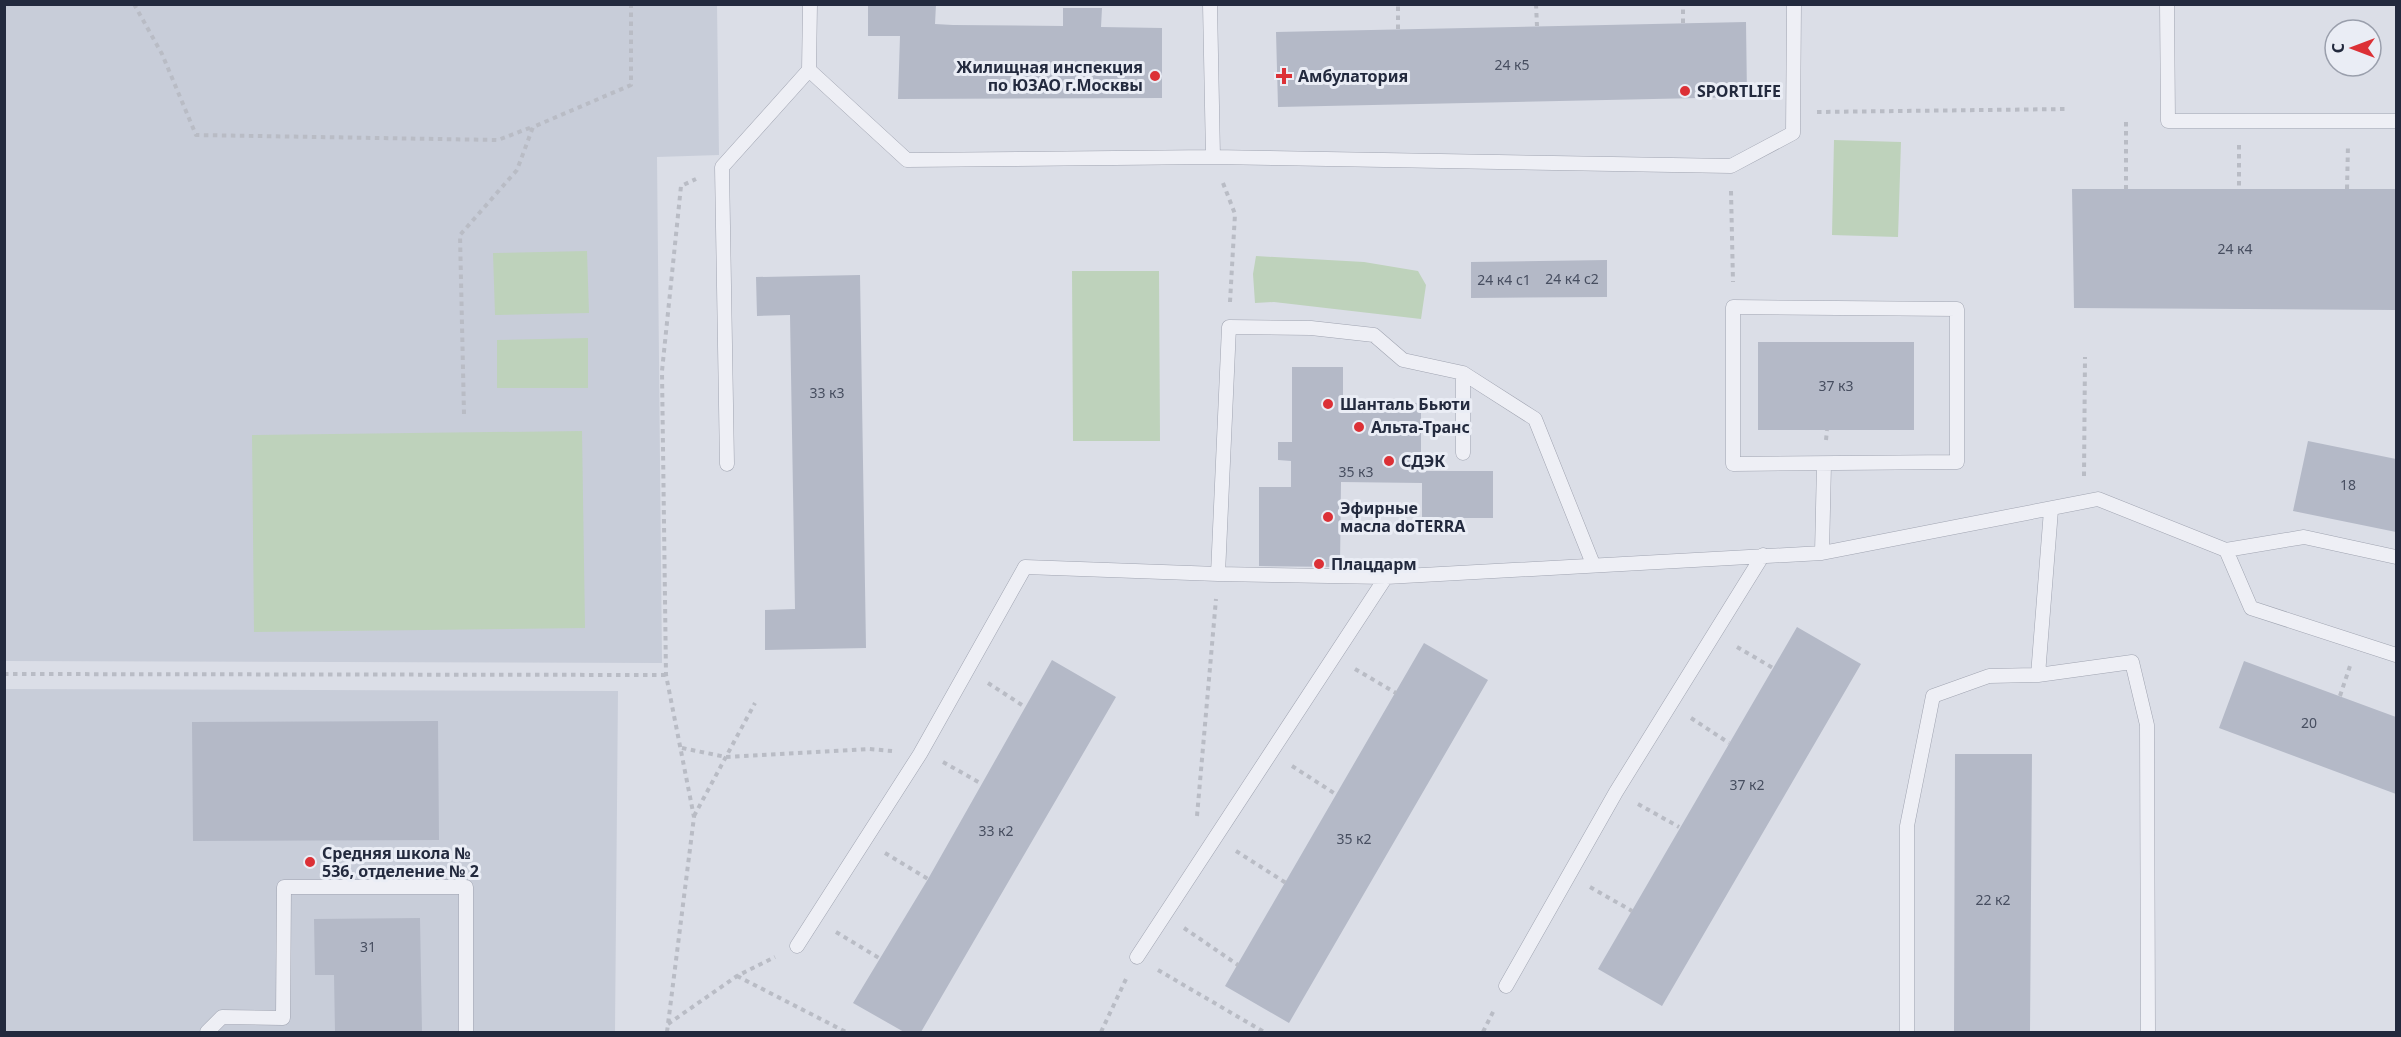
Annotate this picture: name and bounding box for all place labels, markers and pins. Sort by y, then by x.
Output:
place label: Жилищная инспекция по ЮЗАО г.Москвы [956,56,1143,96]
place label: Амбулатория [1298,65,1408,87]
marker: Амбулатория [1275,67,1293,85]
marker: Жилищная инспекция по ЮЗАО г.Москвы [1148,69,1162,83]
place label: SPORTLIFE [1697,80,1781,102]
marker: SPORTLIFE [1678,84,1692,98]
place label: Шанталь Бьюти [1340,393,1470,415]
marker: Шанталь Бьюти [1321,397,1335,411]
place label: Альта-Транс [1371,416,1470,438]
marker: Альта-Транс [1352,420,1366,434]
place label: СДЭК [1401,450,1446,472]
marker: СДЭК [1382,454,1396,468]
place label: Эфирные масла doTERRA [1340,497,1466,537]
marker: Эфирные масла doTERRA [1321,510,1335,524]
place label: Плацдарм [1331,553,1417,575]
marker: Плацдарм [1312,557,1326,571]
place label: Средняя школа № 536, отделение № 2 [322,842,479,882]
marker: Средняя школа № 536, отделение № 2 [303,855,317,869]

